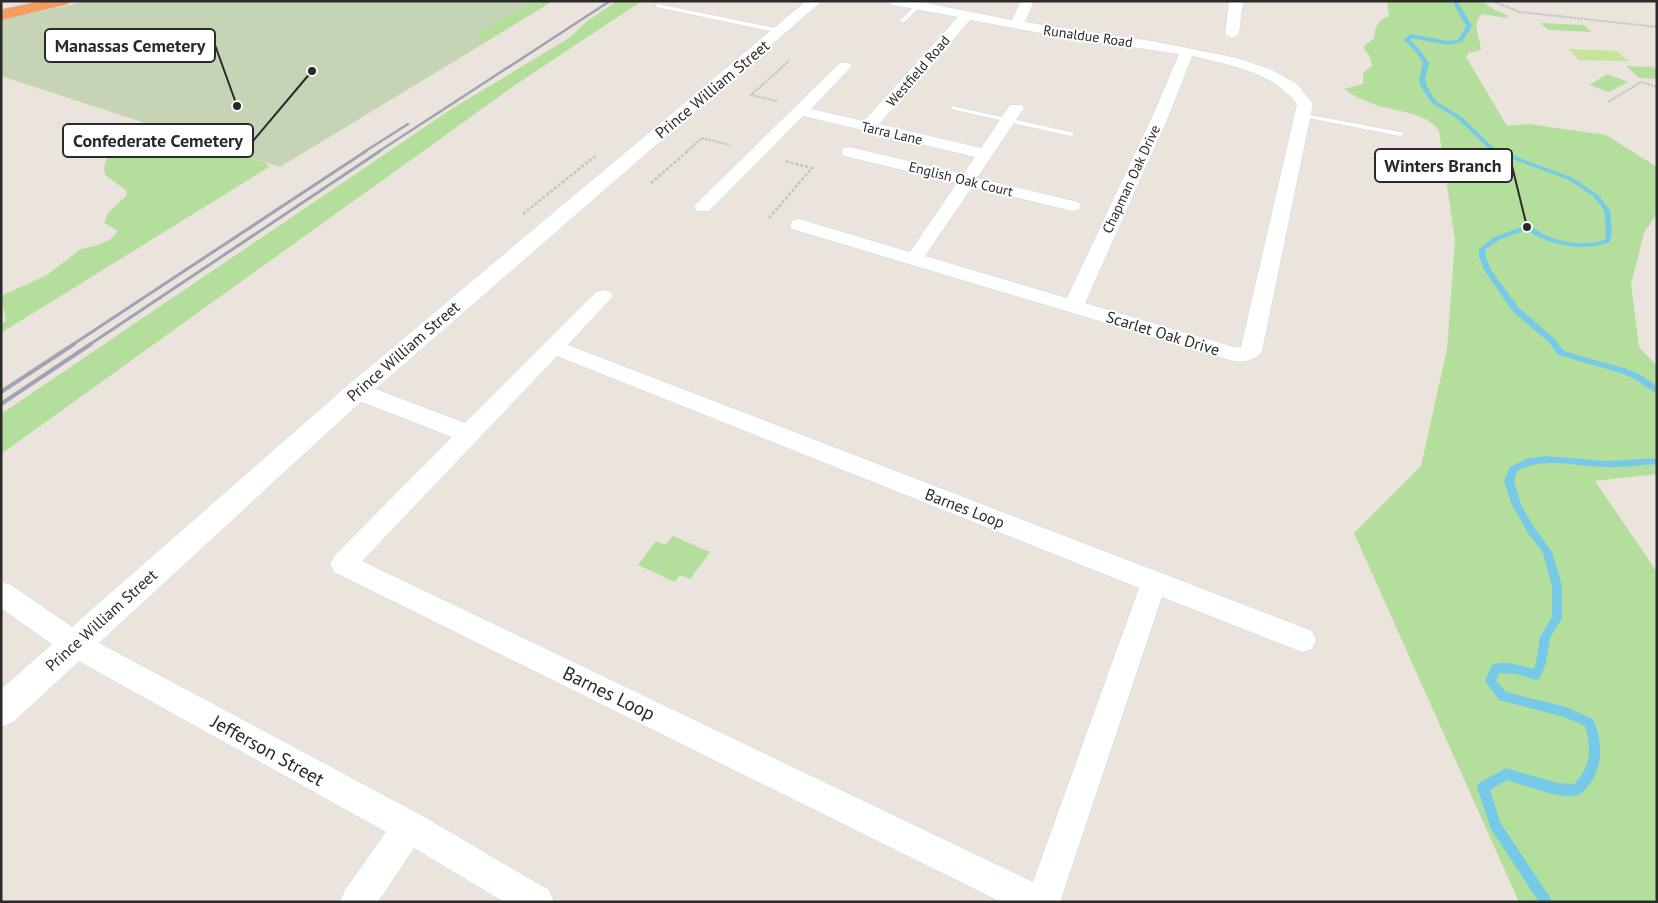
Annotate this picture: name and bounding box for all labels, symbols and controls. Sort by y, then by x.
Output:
street label: Runaldue Road [1042,21,1134,51]
callout: Manassas Cemetery [45,29,215,62]
street label: Westfield Road [882,32,954,110]
text: Manassas Cemetery [55,34,206,57]
street label: Prince William Street [651,35,774,143]
street label: Tarra Lane [860,117,924,149]
street label: Chapman Oak Drive [1098,122,1164,236]
callout: Confederate Cemetery [63,124,253,157]
text: Confederate Cemetery [73,129,243,152]
callout: Winters Branch [1375,149,1512,182]
text: Winters Branch [1384,154,1502,177]
street label: English Oak Court [907,157,1015,201]
street label: Prince William Street [342,296,464,405]
street label: Scarlet Oak Drive [1104,306,1222,360]
street label: Barnes Loop [922,484,1008,532]
street label: Prince William Street [41,564,161,675]
street label: Barnes Loop [559,660,659,726]
street label: Jefferson Street [206,709,329,791]

